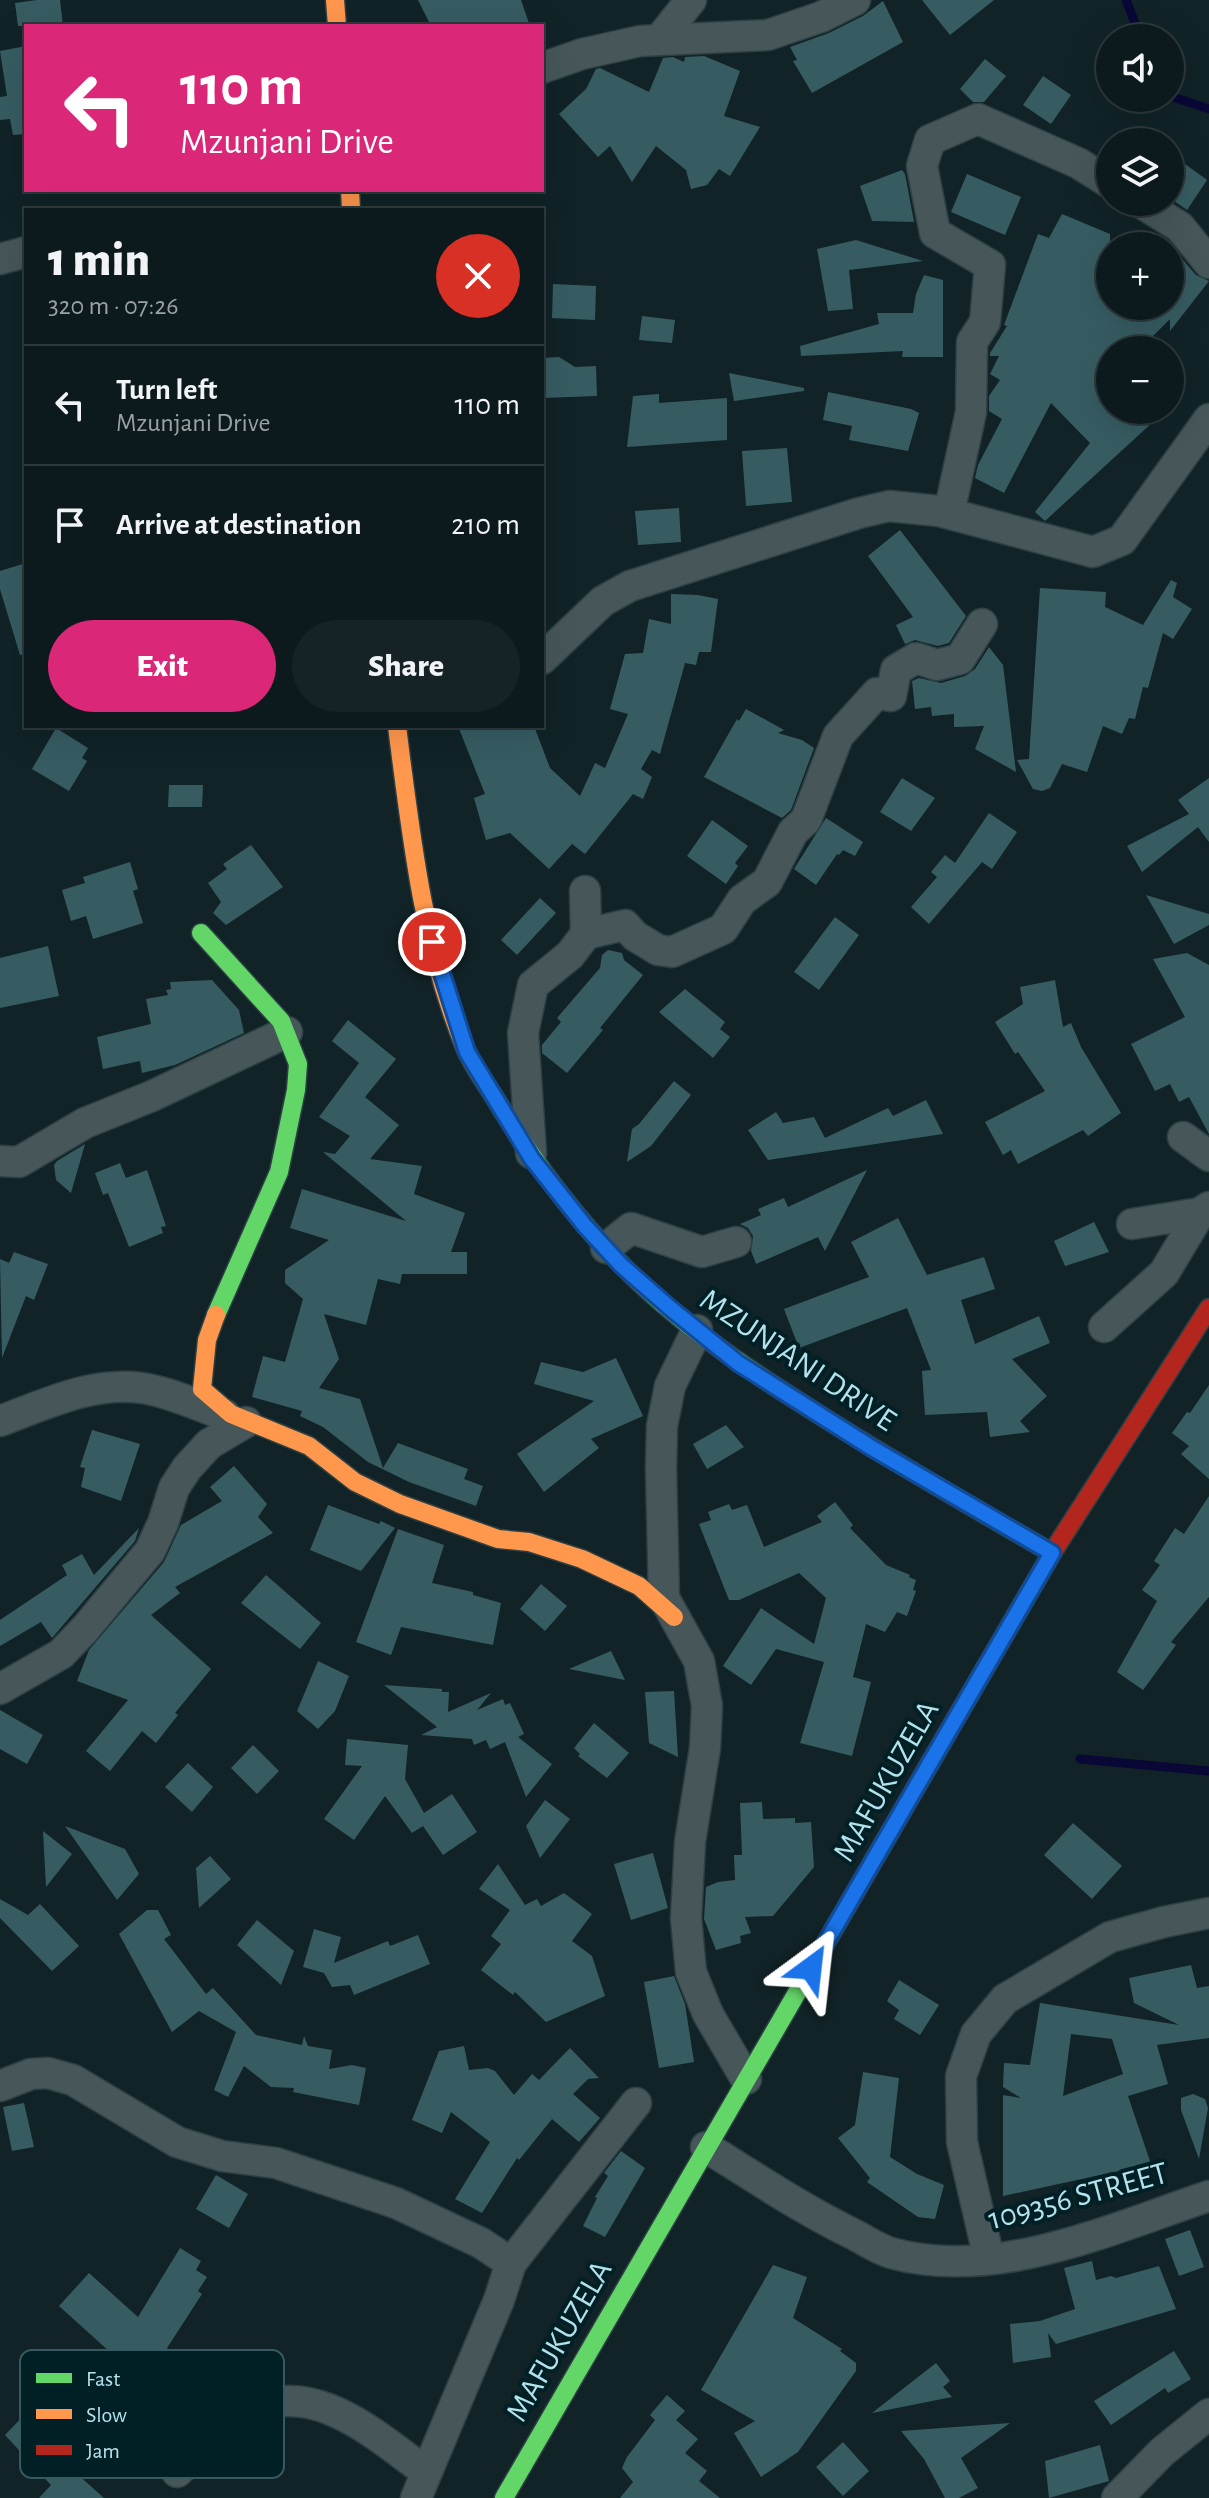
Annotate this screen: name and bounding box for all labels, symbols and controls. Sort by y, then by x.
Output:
map controls [1096,24,1184,424]
button: sound [1096,24,1184,112]
icon: left [48,56,152,160]
text: 110 m [180,59,303,115]
text: Mzunjani Drive [180,124,394,160]
button: layers [1096,128,1184,216]
button: + [1096,232,1184,320]
button: close [436,234,520,318]
text: 1 min [48,237,150,285]
text: 320 m · 07:26 [48,293,178,319]
button: − [1096,336,1184,424]
text: Turn left [116,375,217,405]
icon: left [48,383,92,427]
text: 110 m [455,390,520,420]
text: Mzunjani Drive [116,410,270,436]
icon: arrive [48,503,92,547]
text: Arrive at destination [116,510,362,540]
text: 210 m [451,510,520,540]
button: Exit [48,620,276,712]
button: Share [292,620,520,712]
pin [398,908,466,976]
icon: arrive [410,920,454,964]
street label: MZUNJANI DRIVE [694,1283,902,1437]
street label: MAFUKUZELA [827,1695,945,1867]
position arrow [769,1926,853,2010]
street label: 109356 STREET [985,2157,1171,2235]
street label: MAFUKUZELA [500,2255,618,2427]
legend [20,2350,284,2478]
text: Fast [86,2368,120,2390]
text: Slow [86,2404,127,2426]
text: Jam [86,2440,120,2462]

